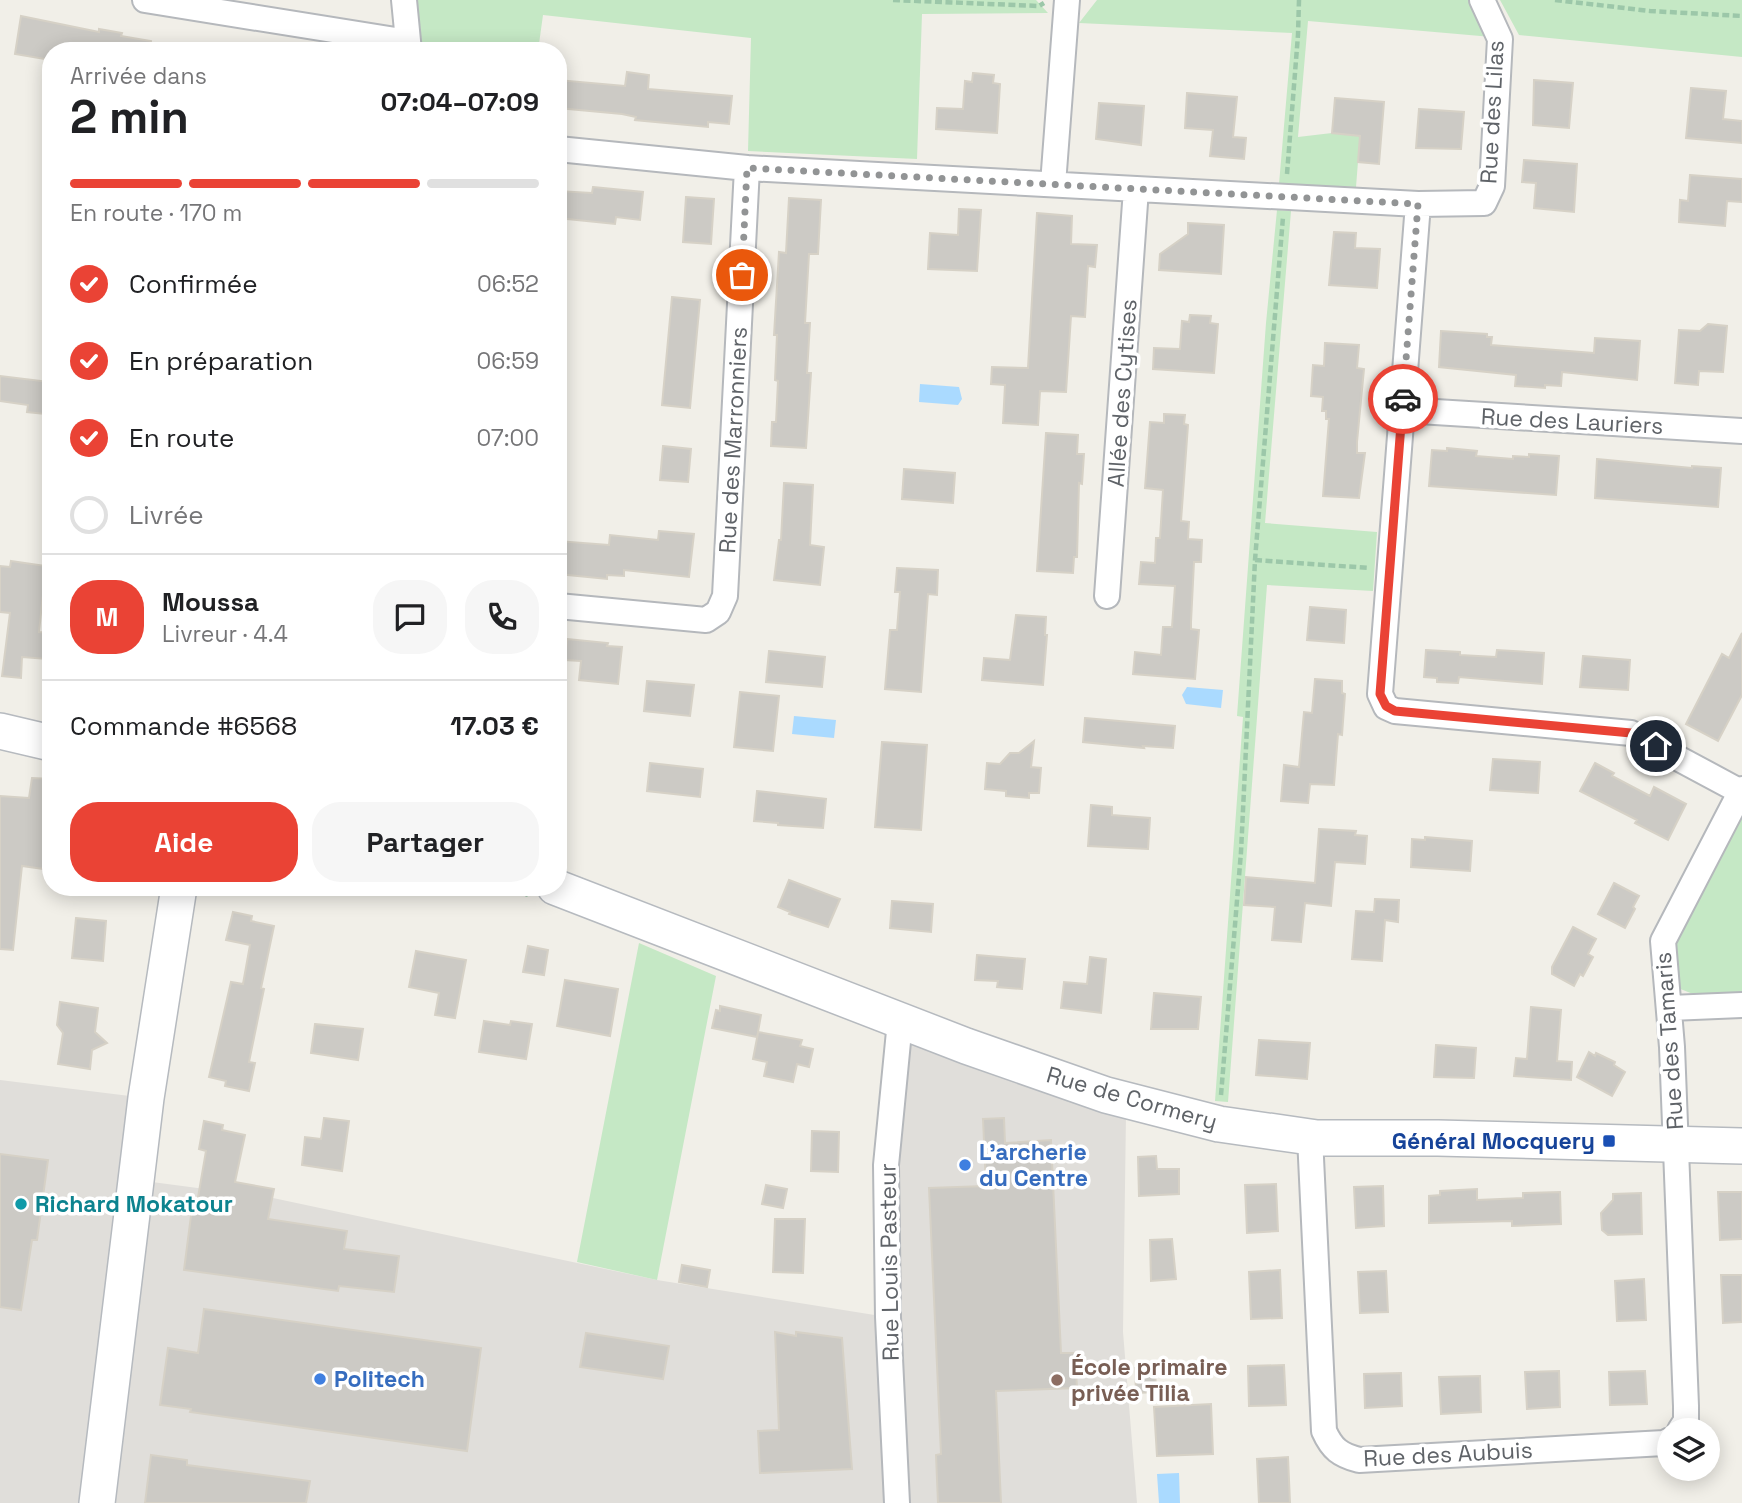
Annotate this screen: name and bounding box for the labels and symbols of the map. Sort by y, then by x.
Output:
street label: Rue des Lilas [1473,39,1511,185]
pin [712,245,772,305]
street label: Allée des Cytises [1100,298,1144,488]
street label: Rue des Marronniers [712,326,754,554]
courier [1368,364,1438,434]
street label: Rue des Lauriers [1480,401,1664,441]
pin [1626,716,1686,776]
street label: Rue des Tamaris [1648,951,1690,1131]
street label: Rue de Cormery [1043,1059,1221,1137]
place label: Général Mocquery [1392,1126,1595,1156]
marker: Général Mocquery [1601,1133,1617,1149]
place label: L'archerie du Centre [979,1137,1088,1193]
marker: L'archerie du Centre [957,1157,973,1173]
street label: Rue Louis Pasteur [872,1163,906,1361]
place label: Richard Mokatour [35,1189,233,1219]
marker: Richard Mokatour [13,1196,29,1212]
place label: École primaire privée Tilia [1071,1352,1227,1408]
place label: Politech [334,1364,425,1394]
marker: Politech [312,1371,328,1387]
marker: École primaire privée Tilia [1049,1372,1065,1388]
street label: Rue des Aubuis [1363,1435,1533,1473]

